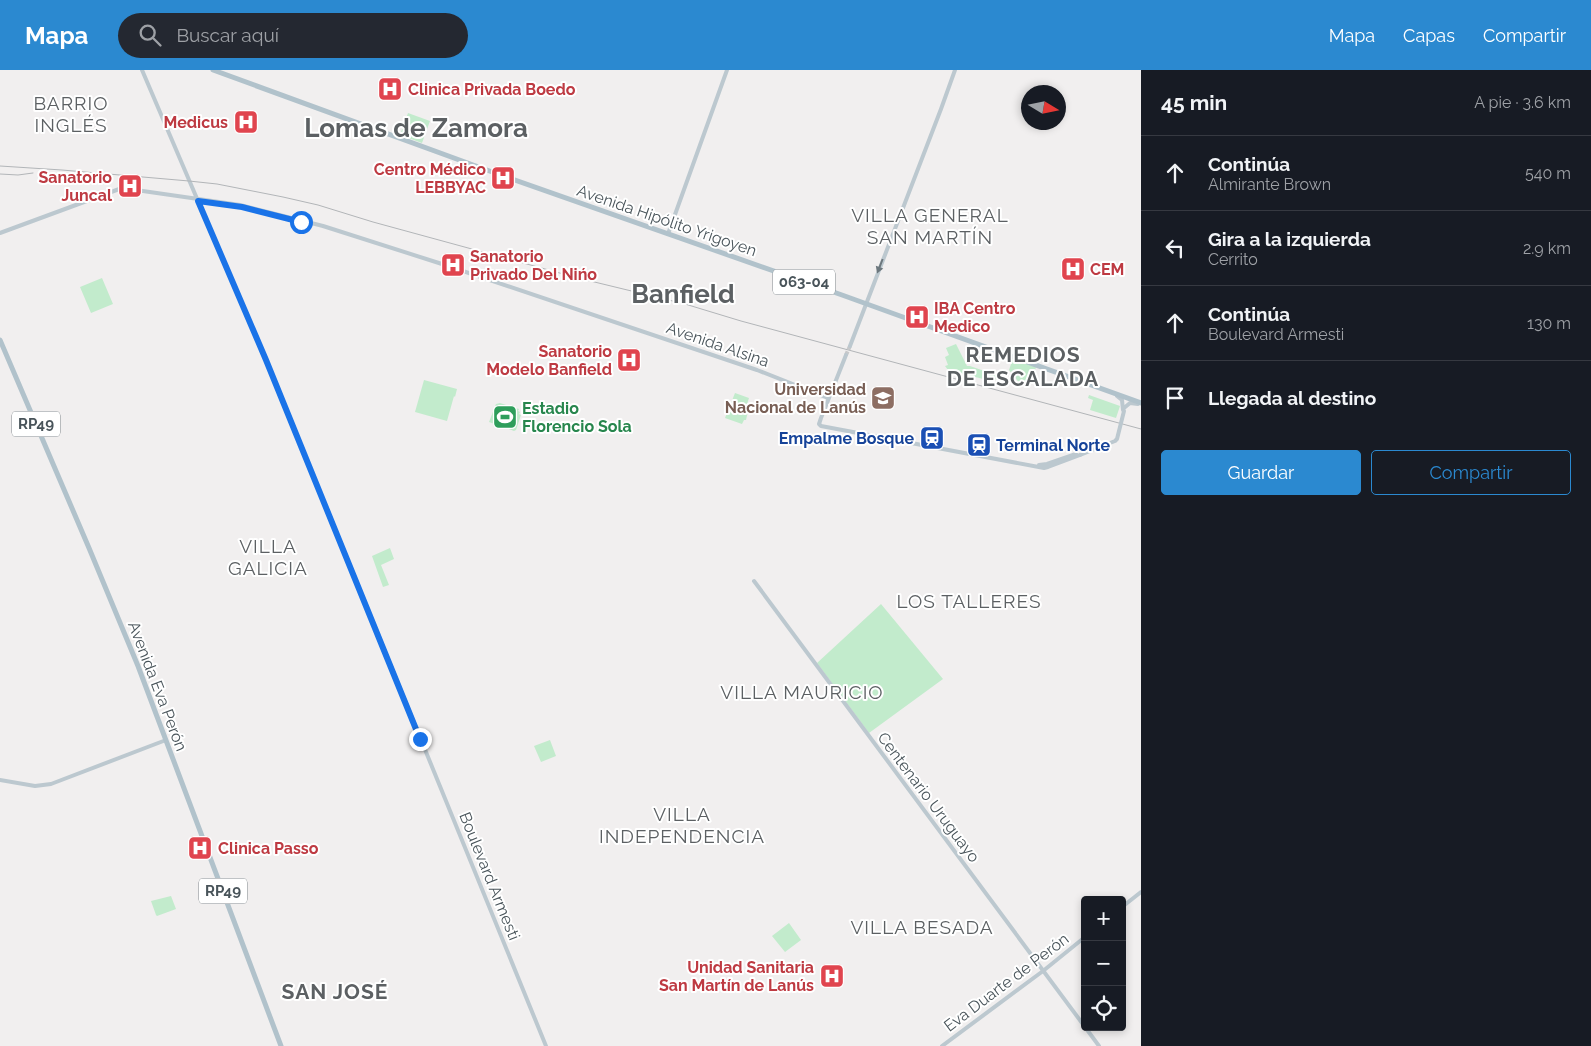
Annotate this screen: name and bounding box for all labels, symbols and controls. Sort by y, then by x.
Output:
search box [118,13,468,58]
text: Mapa [25,21,88,50]
icon: search [136,21,164,49]
text: Buscar aquí [176,24,279,46]
text: Mapa [1329,25,1375,46]
text: Capas [1403,25,1455,46]
text: Compartir [1483,25,1566,46]
hospital icon: Clinica Privada Boedo [377,76,403,102]
place label: Clinica Privada Boedo [408,80,576,99]
north arrow [1021,85,1066,130]
text: 45 min [1161,90,1227,115]
district label: BARRIO INGLÉS [33,92,109,136]
text: A pie · 3.6 km [1474,93,1571,112]
hospital icon: Medicus [233,109,259,135]
place label: Medicus [164,113,228,132]
district label: Lomas de Zamora [304,113,528,143]
text: Continúa [1208,153,1290,175]
icon: ahead [1161,159,1189,187]
place label: Centro Médico LEBBYAC [374,160,486,197]
text: 540 m [1525,164,1571,183]
hospital icon: Centro Médico LEBBYAC [490,165,516,191]
place label: Sanatorio Juncal [39,168,113,205]
hospital icon: Sanatorio Juncal [117,173,143,199]
text: Almirante Brown [1208,175,1331,194]
street label: Avenida Hipólito Yrigoyen [574,181,759,260]
district label: VILLA GENERAL SAN MARTÍN [851,204,1009,248]
route start [290,211,313,234]
text: Gira a la izquierda [1208,228,1371,250]
icon: left [1161,234,1189,262]
text: 2.9 km [1523,239,1571,258]
place label: Sanatorio Privado Del Nińo [470,247,597,284]
text: Cerrito [1208,250,1258,269]
hospital icon: Sanatorio Privado Del Nińo [440,252,466,278]
hospital icon: CEM [1060,256,1086,282]
one-way arrow [876,259,884,274]
place label: CEM [1090,260,1124,279]
road number: 063-04 [773,270,835,294]
district label: Banfield [631,279,735,309]
place label: IBA Centro Medico [934,299,1016,336]
text: Continúa [1208,303,1290,325]
hospital icon: IBA Centro Medico [904,304,930,330]
icon: ahead [1161,309,1189,337]
text: 130 m [1527,314,1571,333]
street label: Avenida Alsina [664,318,772,371]
text: Boulevard Armesti [1208,325,1344,344]
place label: Sanatorio Modelo Banfield [486,342,612,379]
district label: REMEDIOS DE ESCALADA [947,342,1099,391]
hospital icon: Sanatorio Modelo Banfield [616,347,642,373]
place label: Universidad Nacional de Lanús [725,380,866,417]
icon: arrive [1161,384,1189,412]
school or university icon: Universidad Nacional de Lanús [870,385,896,411]
text: Llegada al destino [1208,387,1376,409]
place label: Estadio Florencio Sola [522,399,632,436]
sports icon: Estadio Florencio Sola [492,404,518,430]
road number: RP49 [12,412,60,436]
station icon: Empalme Bosque [919,425,945,451]
place label: Empalme Bosque [779,429,914,448]
station icon: Terminal Norte [966,432,992,458]
place label: Terminal Norte [996,436,1110,455]
button: Guardar [1161,450,1361,495]
button: Compartir [1371,450,1571,495]
district label: VILLA GALICIA [228,535,308,579]
district label: LOS TALLERES [897,590,1041,612]
street label: Avenida Eva Perón [124,619,191,754]
district label: VILLA MAURICIO [720,681,884,703]
route end [409,728,432,751]
street label: Centenario Uruguayo [874,729,984,866]
district label: VILLA INDEPENDENCIA [599,803,765,847]
street label: Boulevard Armesti [455,809,524,943]
hospital icon: Clinica Passo [187,835,213,861]
place label: Clinica Passo [218,839,319,858]
road number: RP49 [199,878,247,904]
map controls [1081,896,1126,1031]
button: + [1081,896,1126,941]
district label: VILLA BESADA [850,916,994,938]
street label: Eva Duarte de Perón [940,929,1072,1036]
button: − [1081,941,1126,986]
place label: Unidad Sanitaria San Martín de Lanús [659,958,814,995]
hospital icon: Unidad Sanitaria San Martín de Lanús [819,963,845,989]
district label: SAN JOSÉ [282,979,388,1004]
button: locate [1081,986,1126,1031]

